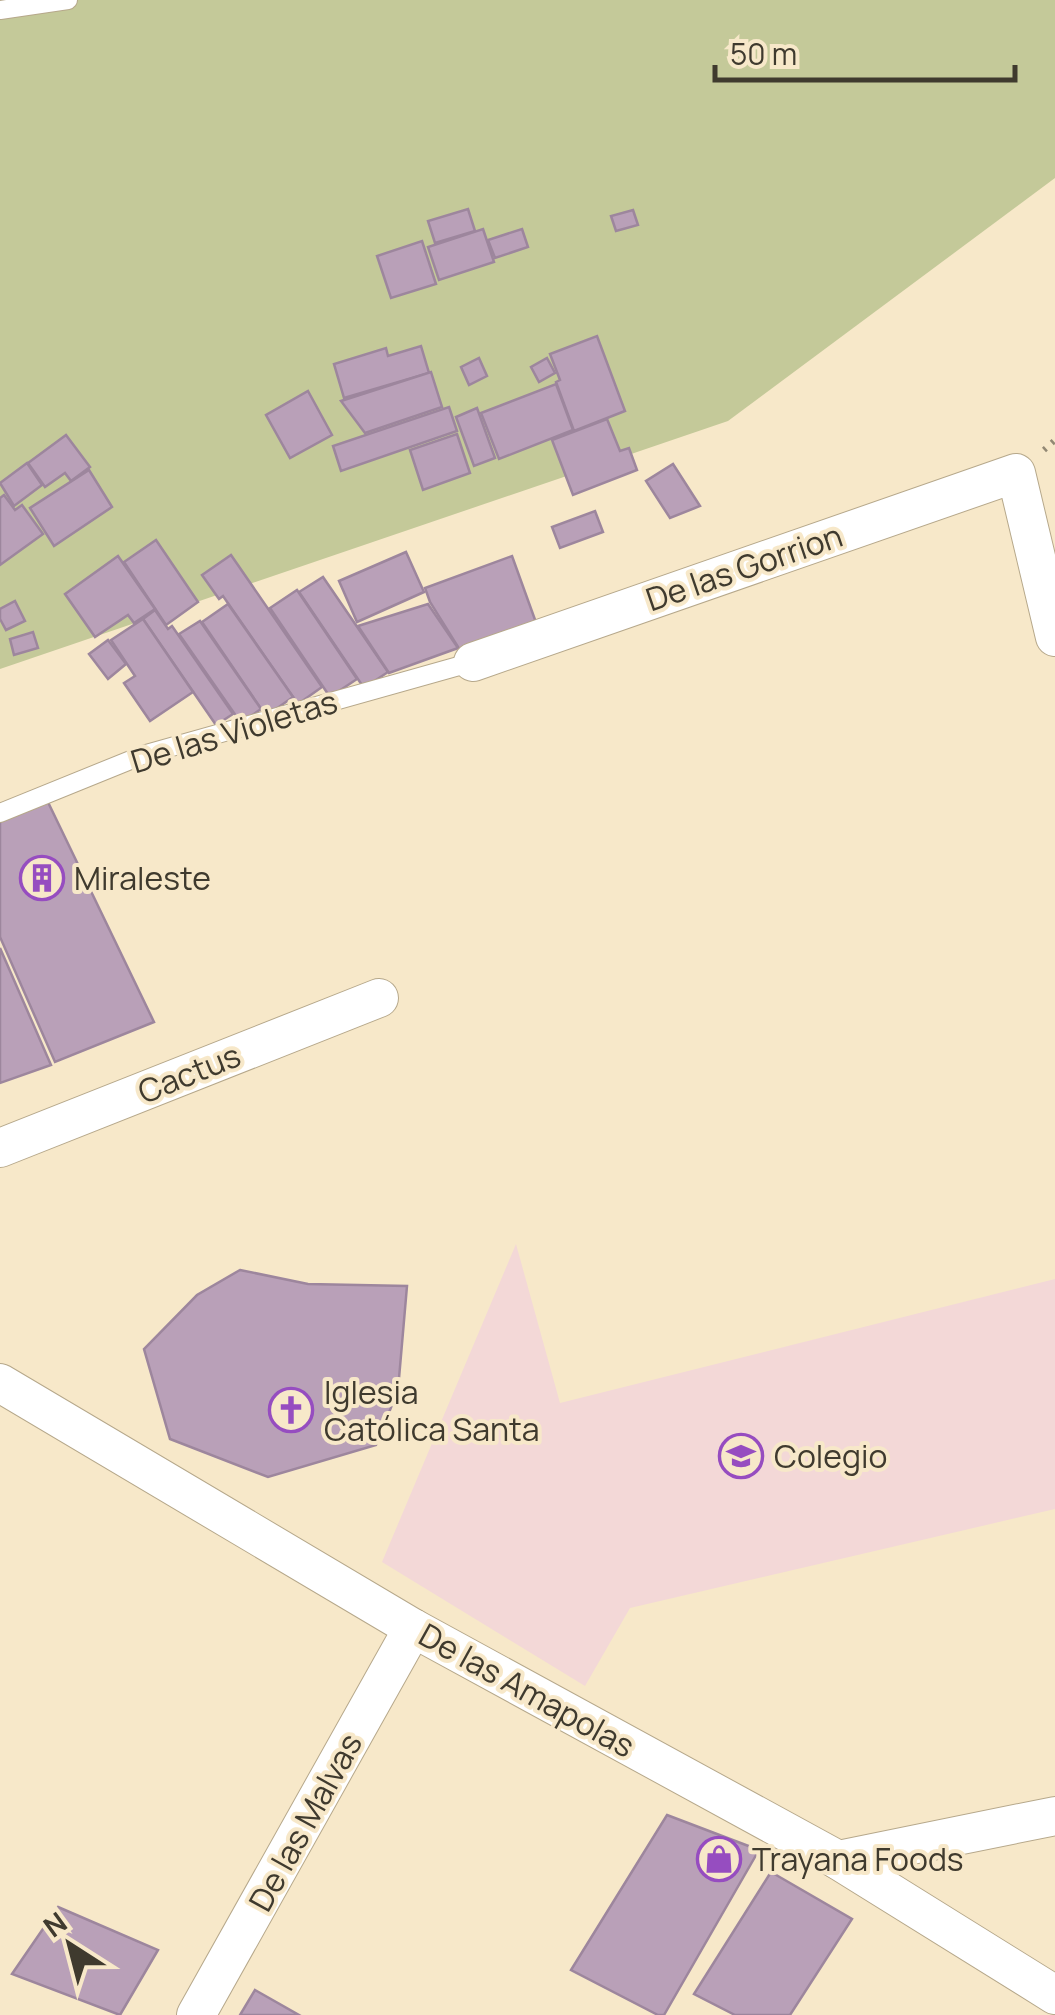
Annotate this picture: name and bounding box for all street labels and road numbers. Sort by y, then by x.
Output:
street label: De las Gorrion [640,513,848,621]
street label: De las Violetas [125,679,343,783]
street label: Cactus [131,1033,247,1113]
street label: De las Amapolas [411,1613,643,1767]
street label: De las Malvas [238,1725,372,1919]

